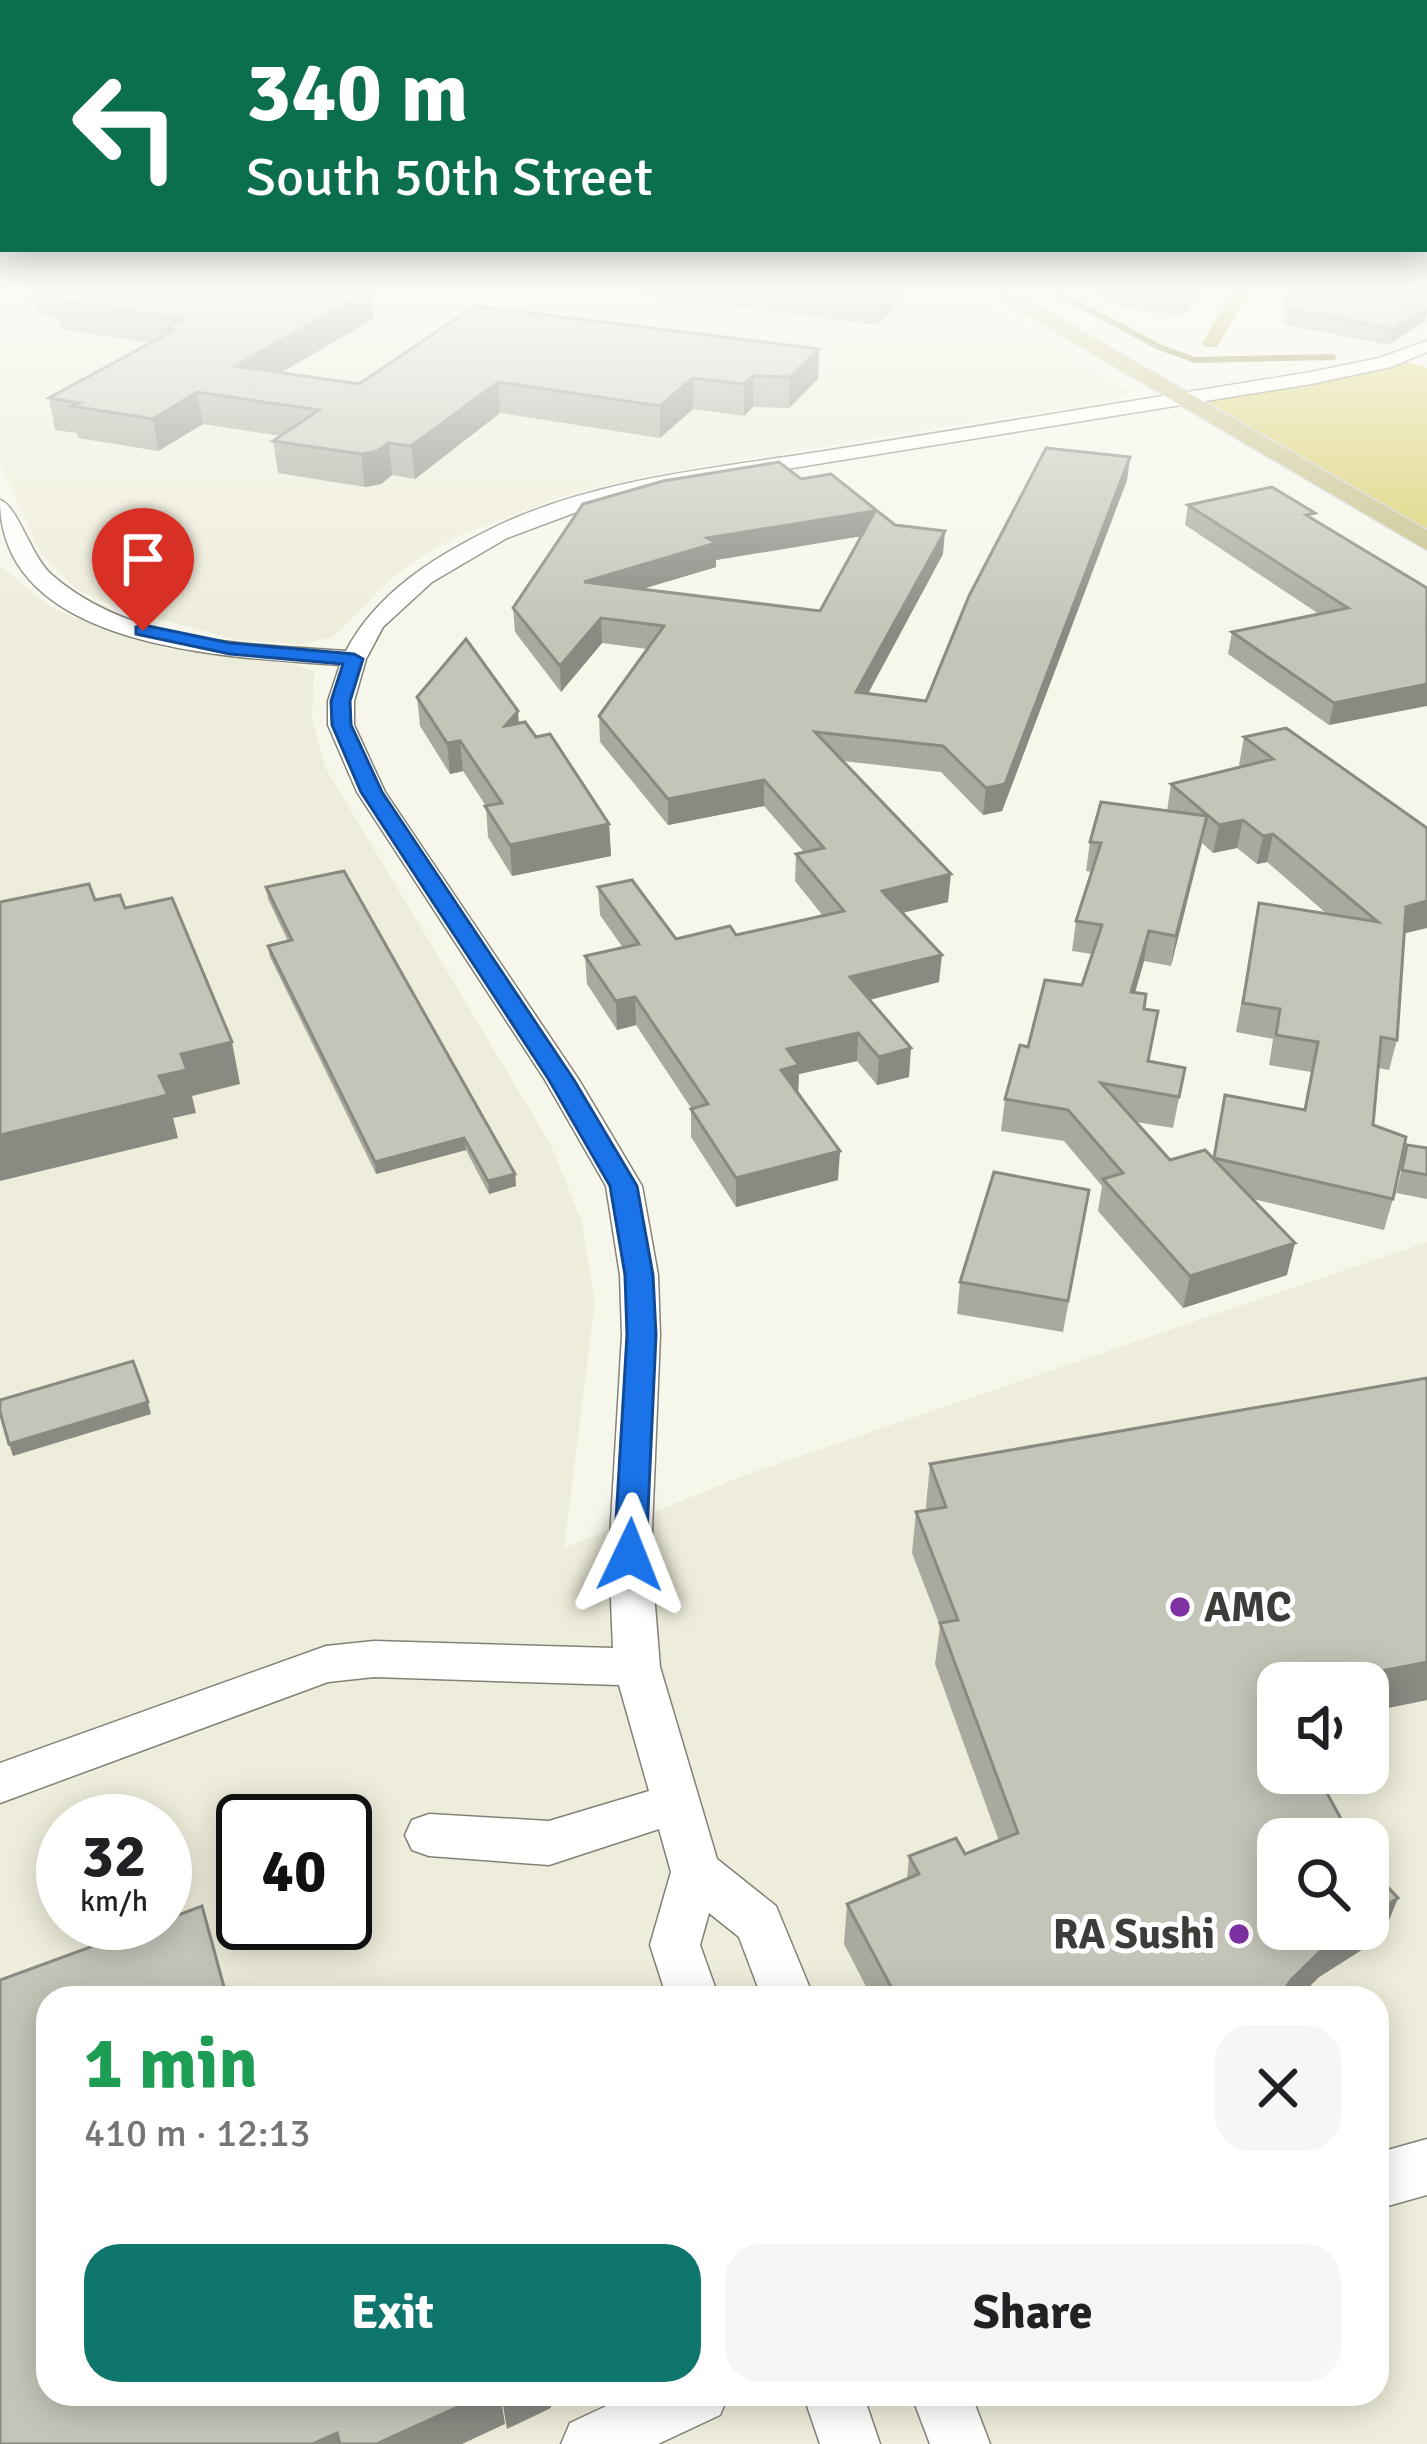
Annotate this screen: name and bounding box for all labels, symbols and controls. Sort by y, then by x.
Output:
text: 340 m [246,41,468,145]
icon: left [48,48,204,204]
text: South 50th Street [246,144,653,211]
pin [92,508,194,631]
icon: arrive [110,526,176,592]
position arrow [567,1492,693,1618]
place label: AMC [1204,1582,1291,1633]
marker: AMC [1167,1594,1193,1620]
map controls [1257,1662,1389,1950]
button: sound [1257,1662,1389,1794]
speed limit sign: 40 [216,1794,372,1950]
button: search [1257,1818,1389,1950]
text: 32 [82,1820,146,1894]
text: km/h [80,1883,148,1920]
place label: RA Sushi [1053,1909,1215,1960]
marker: RA Sushi [1226,1921,1252,1947]
text: 1 min [84,2019,258,2108]
button: close [1215,2025,1341,2151]
text: 410 m · 12:13 [84,2109,311,2157]
button: Exit [84,2244,701,2382]
button: Share [725,2244,1341,2382]

